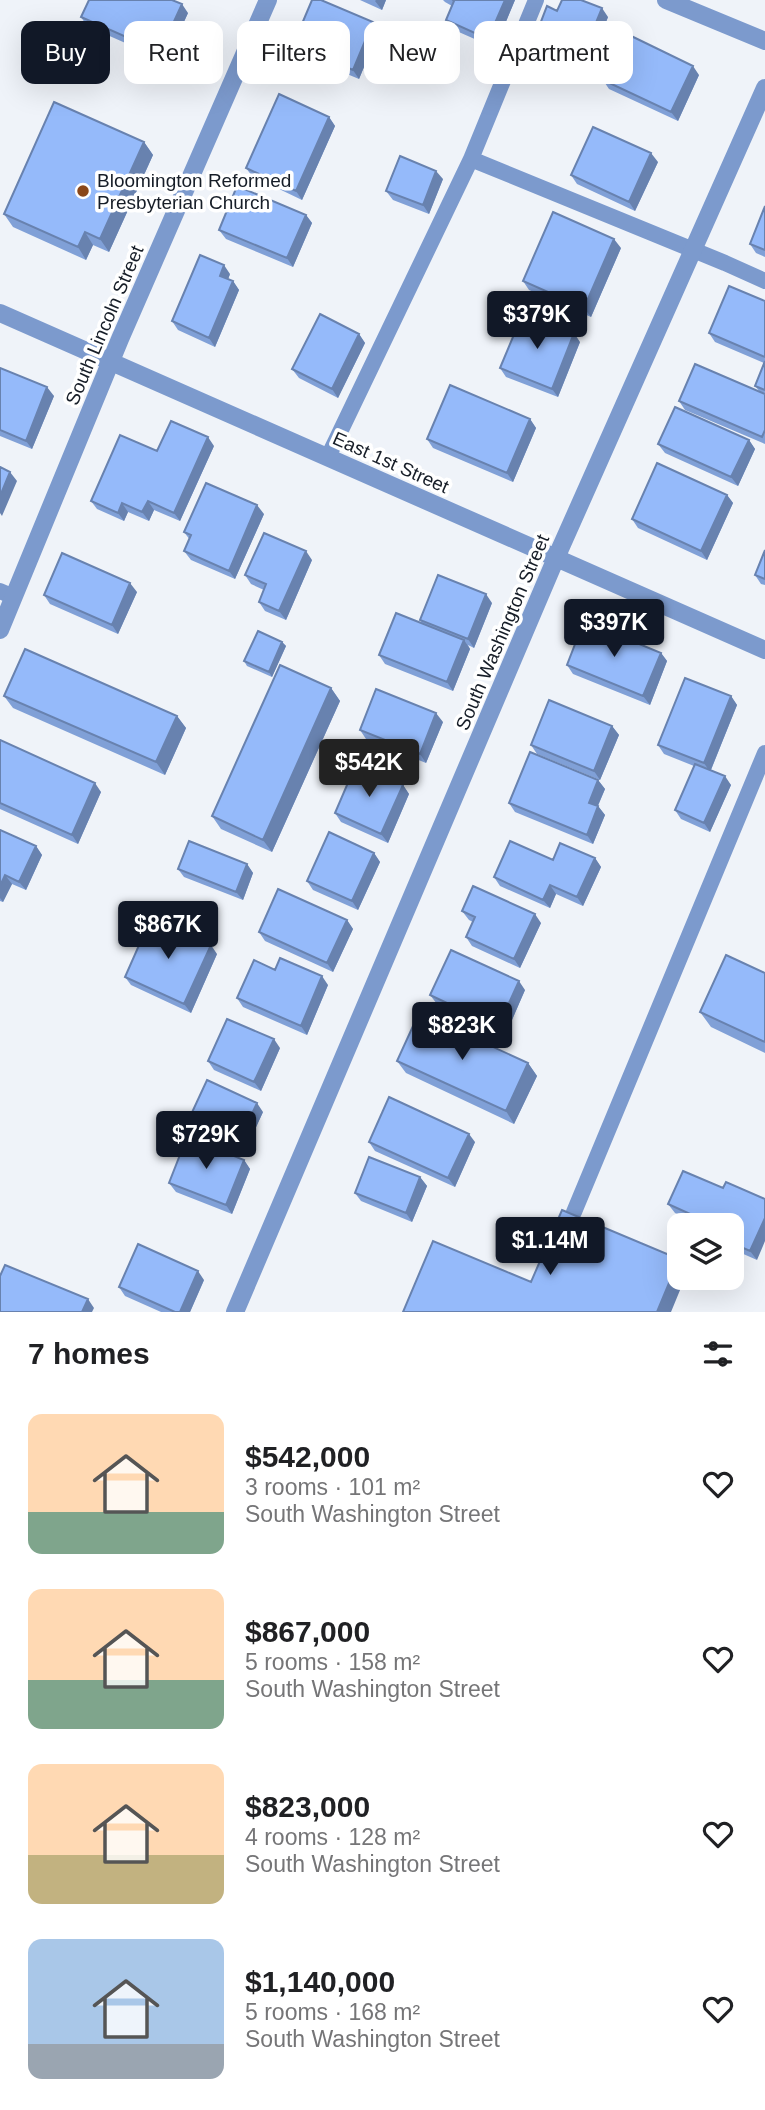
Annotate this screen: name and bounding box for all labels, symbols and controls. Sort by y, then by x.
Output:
chip: Buy [21,21,110,84]
chip: Rent [124,21,223,84]
chip: Filters [237,21,350,84]
chip: New [364,21,460,84]
chip: Apartment [474,21,633,84]
place label: Bloomington Reformed Presbyterian Church [97,170,291,213]
marker: Bloomington Reformed Presbyterian Church [75,183,91,199]
street label: South Lincoln Street [61,242,148,408]
pin: $379K [488,292,586,351]
text: $379K [503,301,571,327]
street label: East 1st Street [330,428,453,498]
street label: South Washington Street [452,531,554,733]
pin: $397K [565,600,663,659]
text: $397K [580,609,648,635]
pin: $542K [320,740,418,799]
text: $542K [335,749,403,775]
pin: $867K [119,902,217,961]
text: $867K [134,911,202,937]
pin: $823K [413,1002,511,1062]
text: $823K [428,1012,496,1038]
pin: $729K [157,1112,255,1171]
text: $729K [172,1121,240,1147]
map controls [667,1213,744,1290]
button: layers [667,1213,744,1290]
pin: $1.14M [493,1218,607,1277]
text: $1.14M [512,1227,588,1253]
icon: filters [699,1335,737,1373]
text: 7 homes [28,1337,150,1370]
text: $542,000 [245,1440,370,1473]
icon: home [84,1442,168,1526]
icon: heart [699,1465,737,1503]
text: 3 rooms · 101 m² [245,1474,420,1500]
text: South Washington Street [245,1501,500,1527]
text: $867,000 [245,1615,370,1648]
icon: home [84,1617,168,1701]
icon: heart [699,1640,737,1678]
text: 5 rooms · 158 m² [245,1649,420,1675]
text: South Washington Street [245,1676,500,1702]
text: $823,000 [245,1790,370,1823]
icon: home [84,1792,168,1876]
icon: heart [699,1815,737,1853]
text: 4 rooms · 128 m² [245,1824,420,1850]
text: South Washington Street [245,1851,500,1877]
text: $1,140,000 [245,1965,395,1998]
icon: home [84,1967,168,2051]
icon: heart [699,1990,737,2028]
text: 5 rooms · 168 m² [245,1999,420,2025]
text: South Washington Street [245,2026,500,2052]

